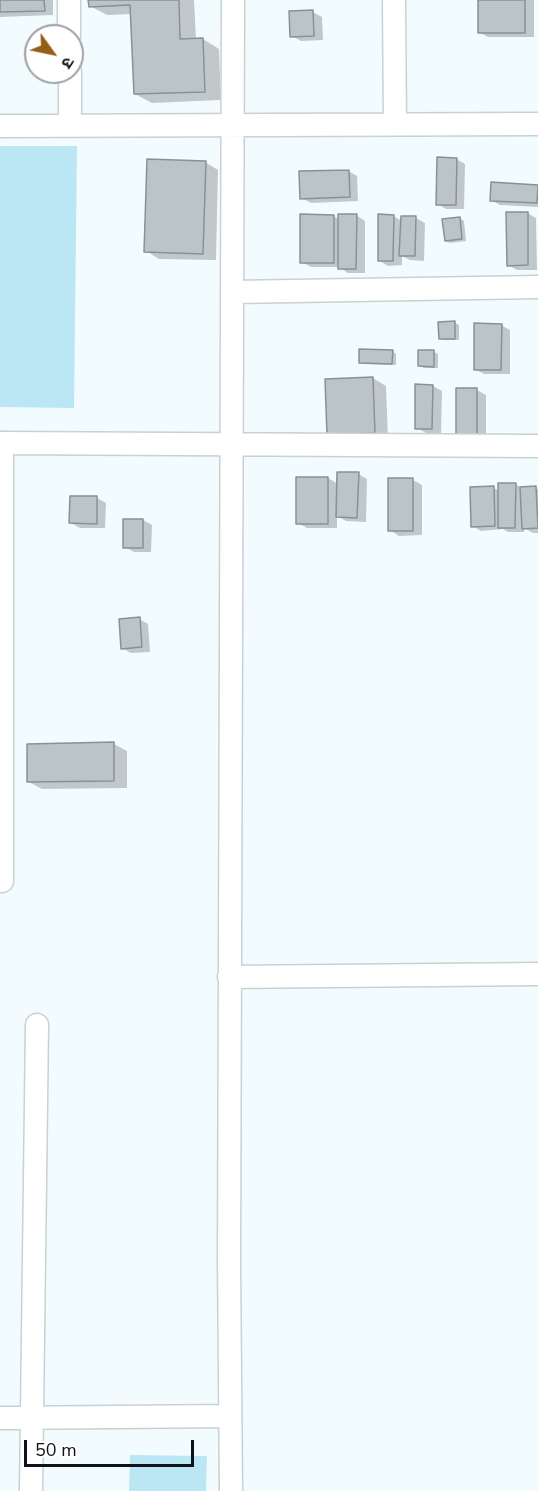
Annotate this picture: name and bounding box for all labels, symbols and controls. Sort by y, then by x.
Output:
north arrow [24,24,84,84]
text: उ [56,53,79,73]
scale bar [27,1428,196,1466]
text: 50 m [35,1438,77,1462]

